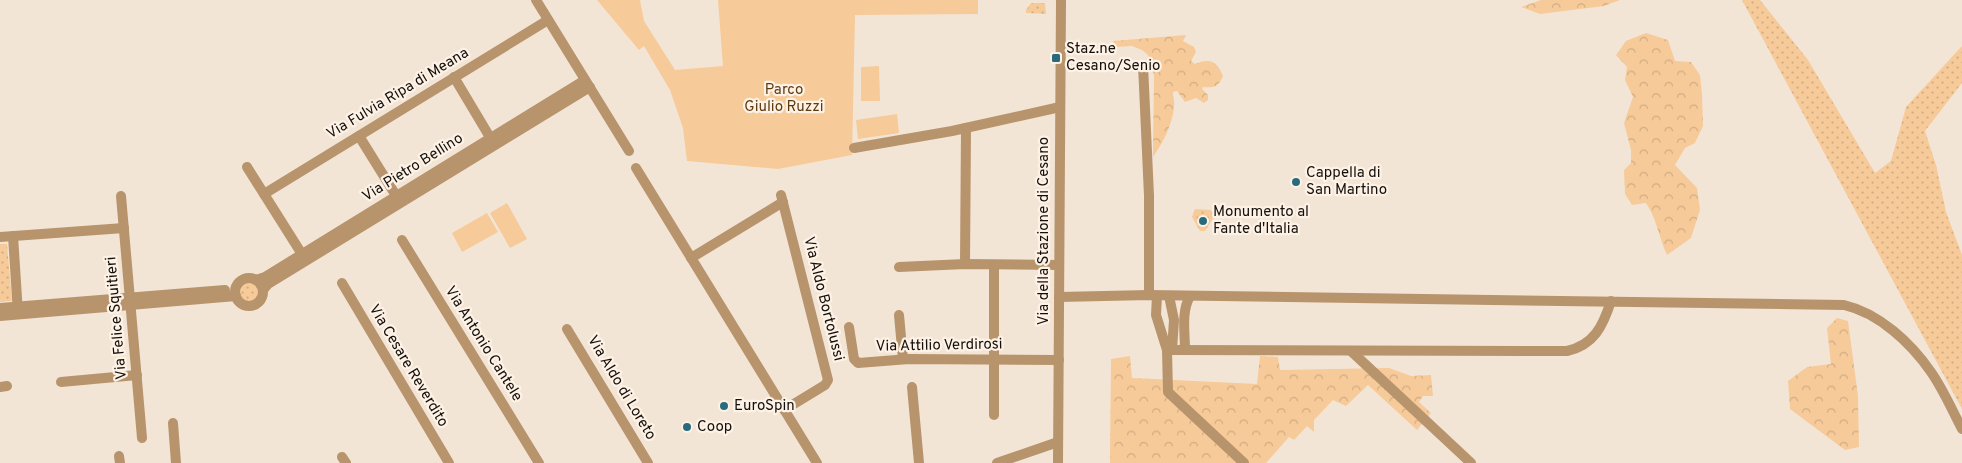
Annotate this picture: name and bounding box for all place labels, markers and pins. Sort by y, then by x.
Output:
place label: Staz.ne Cesano/Senio [1066,40,1160,76]
marker: Staz.ne Cesano/Senio [1050,52,1062,64]
place label: Cappella di San Martino [1306,164,1387,200]
marker: Cappella di San Martino [1290,176,1302,188]
place label: Monumento al Fante d'Italia [1213,203,1309,239]
marker: Monumento al Fante d'Italia [1197,215,1209,227]
place label: EuroSpin [734,397,795,416]
marker: EuroSpin [718,400,730,412]
place label: Coop [697,418,732,437]
marker: Coop [681,421,693,433]

